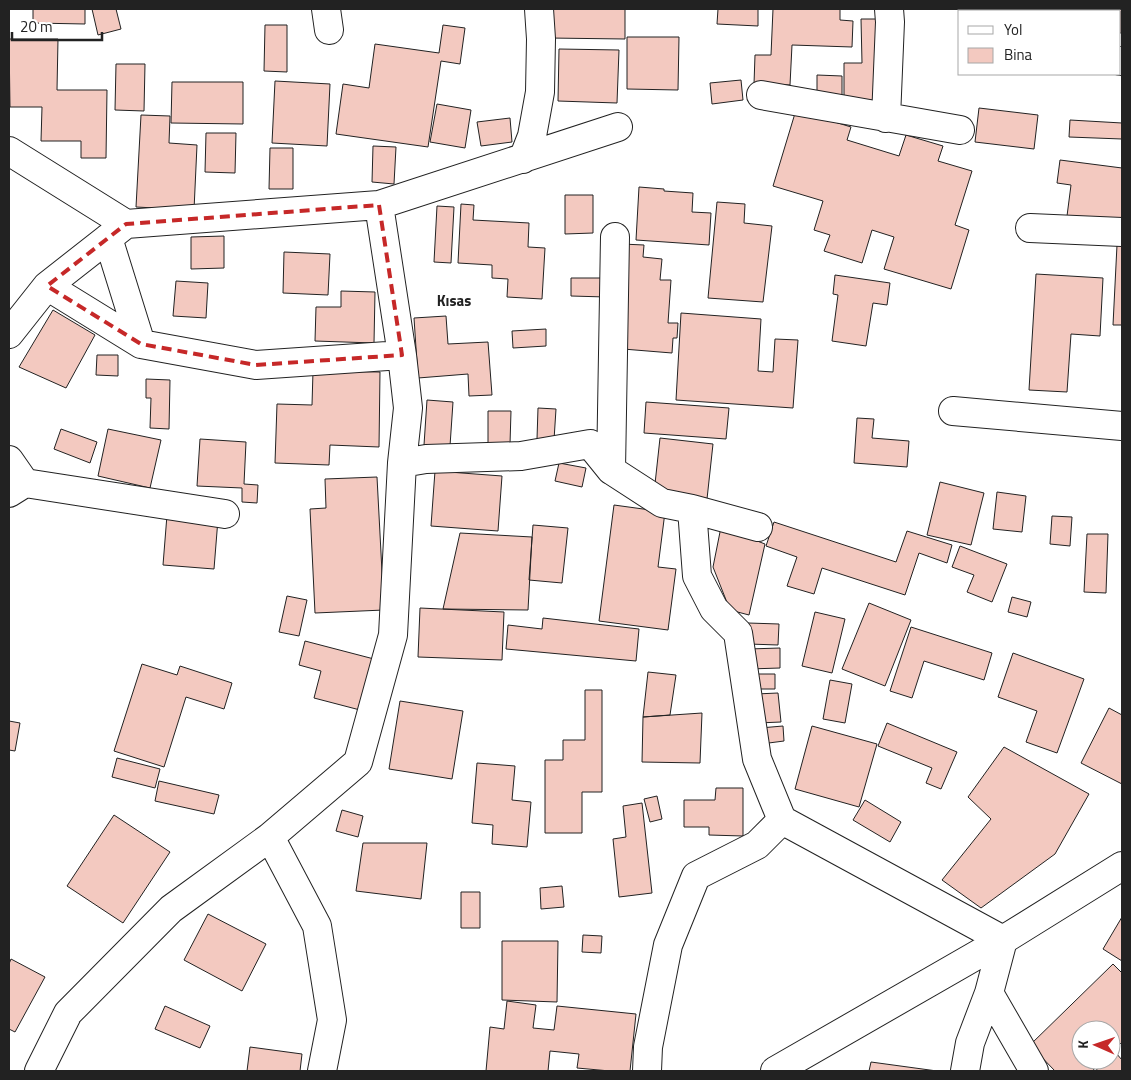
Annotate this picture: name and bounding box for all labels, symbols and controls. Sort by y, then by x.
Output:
scale bar [12,10,102,42]
legend [958,10,1121,75]
text: 20 m [20,15,53,38]
text: Yol [1004,18,1022,41]
text: Bina [1004,43,1033,66]
district label: Kısas [437,289,471,312]
north arrow [1071,1020,1121,1070]
text: K [1072,1039,1093,1049]

